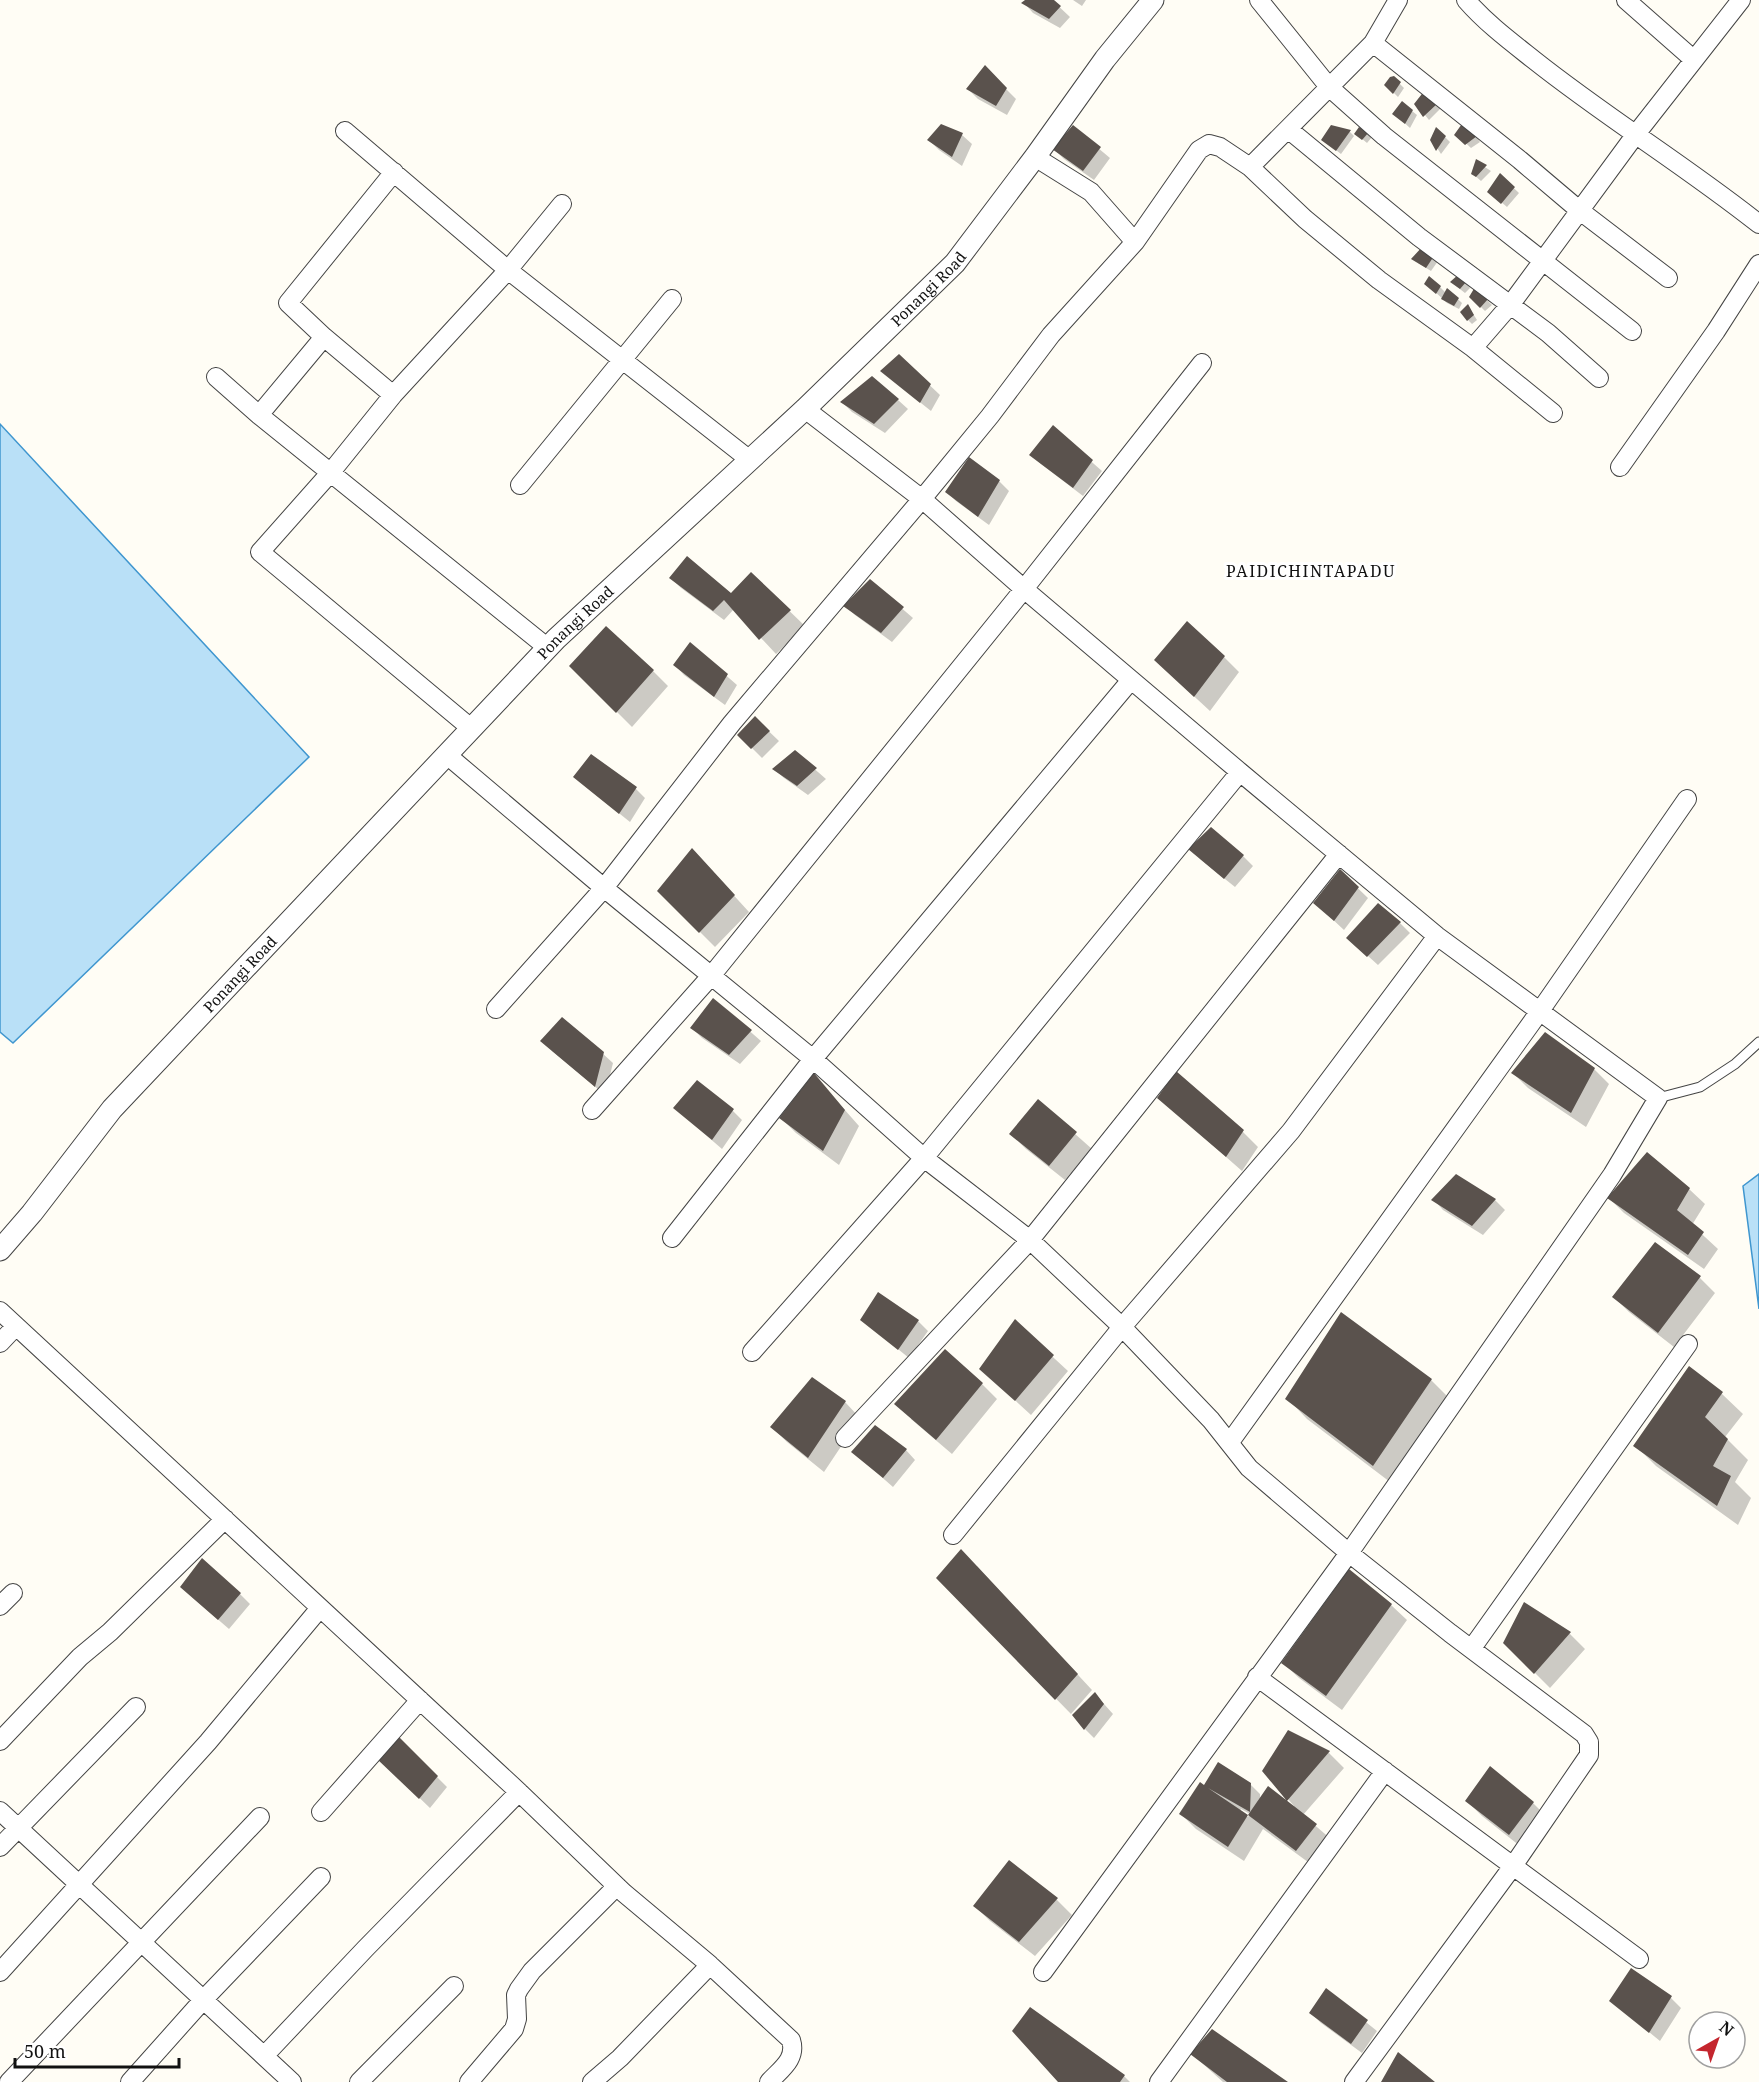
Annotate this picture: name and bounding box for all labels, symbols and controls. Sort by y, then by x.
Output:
street label: Ponangi Road [886,247,970,330]
district label: PAIDICHINTAPADU [1226,560,1396,582]
street label: Ponangi Road [532,581,618,663]
street label: Ponangi Road [199,931,281,1017]
north arrow [1687,2010,1747,2070]
text: N [1715,2016,1739,2041]
scale bar [15,2031,178,2069]
text: 50 m [24,2039,66,2063]

